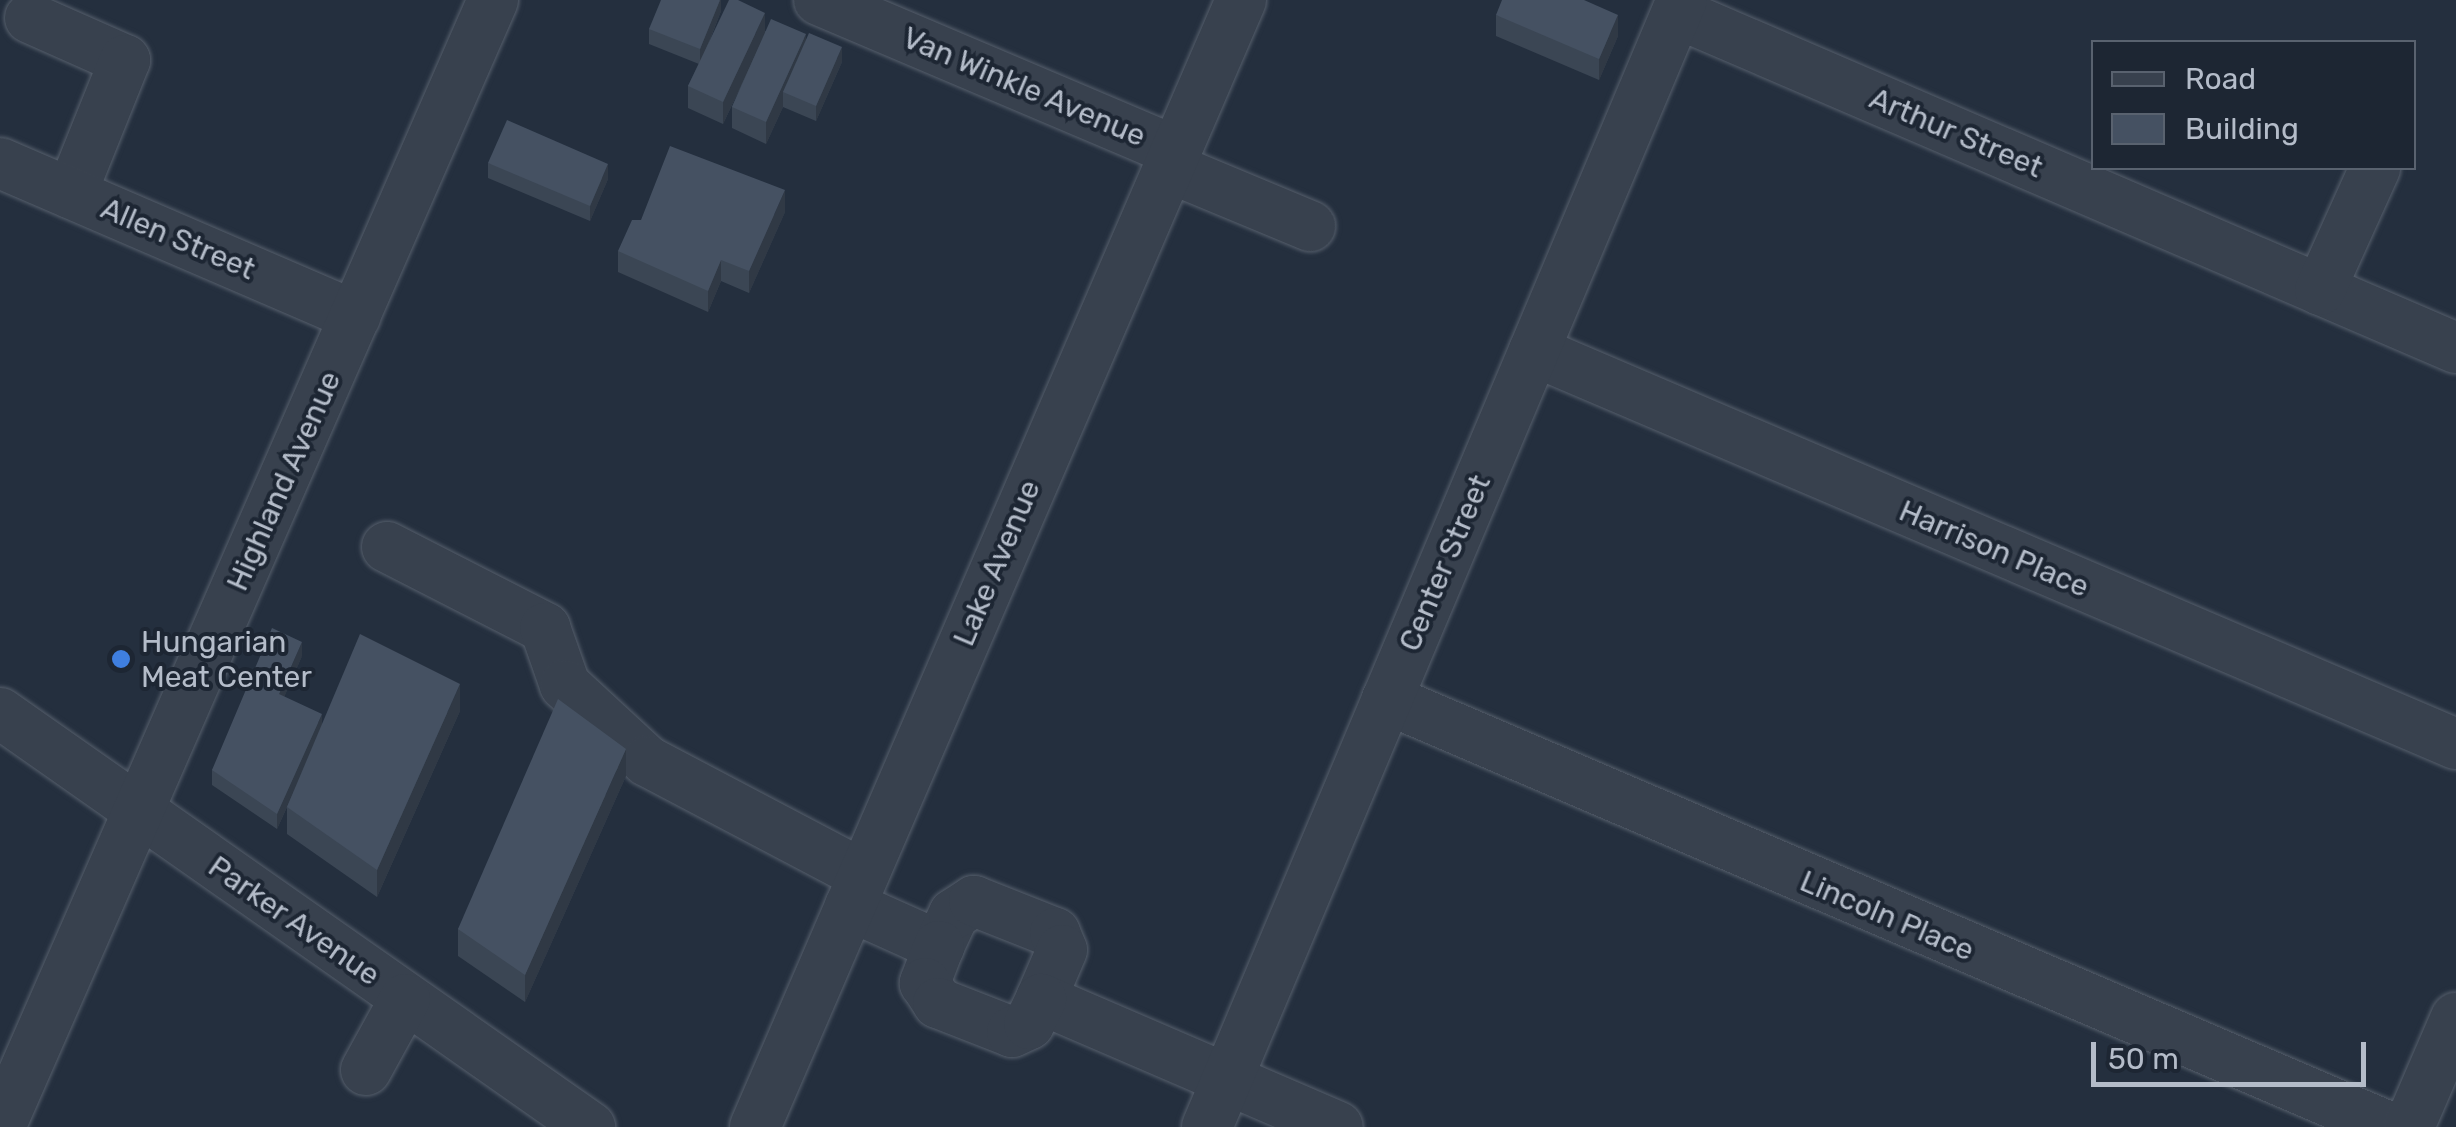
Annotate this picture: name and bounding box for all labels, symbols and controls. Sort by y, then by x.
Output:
street label: Van Winkle Avenue [897,19,1151,155]
legend [2091,40,2416,170]
text: Road [2185,61,2256,97]
street label: Arthur Street [1864,80,2048,186]
text: Building [2185,111,2299,147]
street label: Allen Street [96,190,260,288]
street label: Highland Avenue [219,365,349,597]
street label: Center Street [1392,469,1498,657]
street label: Lake Avenue [946,474,1048,652]
street label: Harrison Place [1894,493,2094,605]
place label: Hungarian Meat Center [141,624,312,694]
marker: Hungarian Meat Center [110,648,132,670]
street label: Parker Avenue [201,848,387,994]
street label: Lincoln Place [1795,863,1979,969]
scale bar [2096,1022,2371,1084]
text: 50 m [2108,1041,2179,1077]

